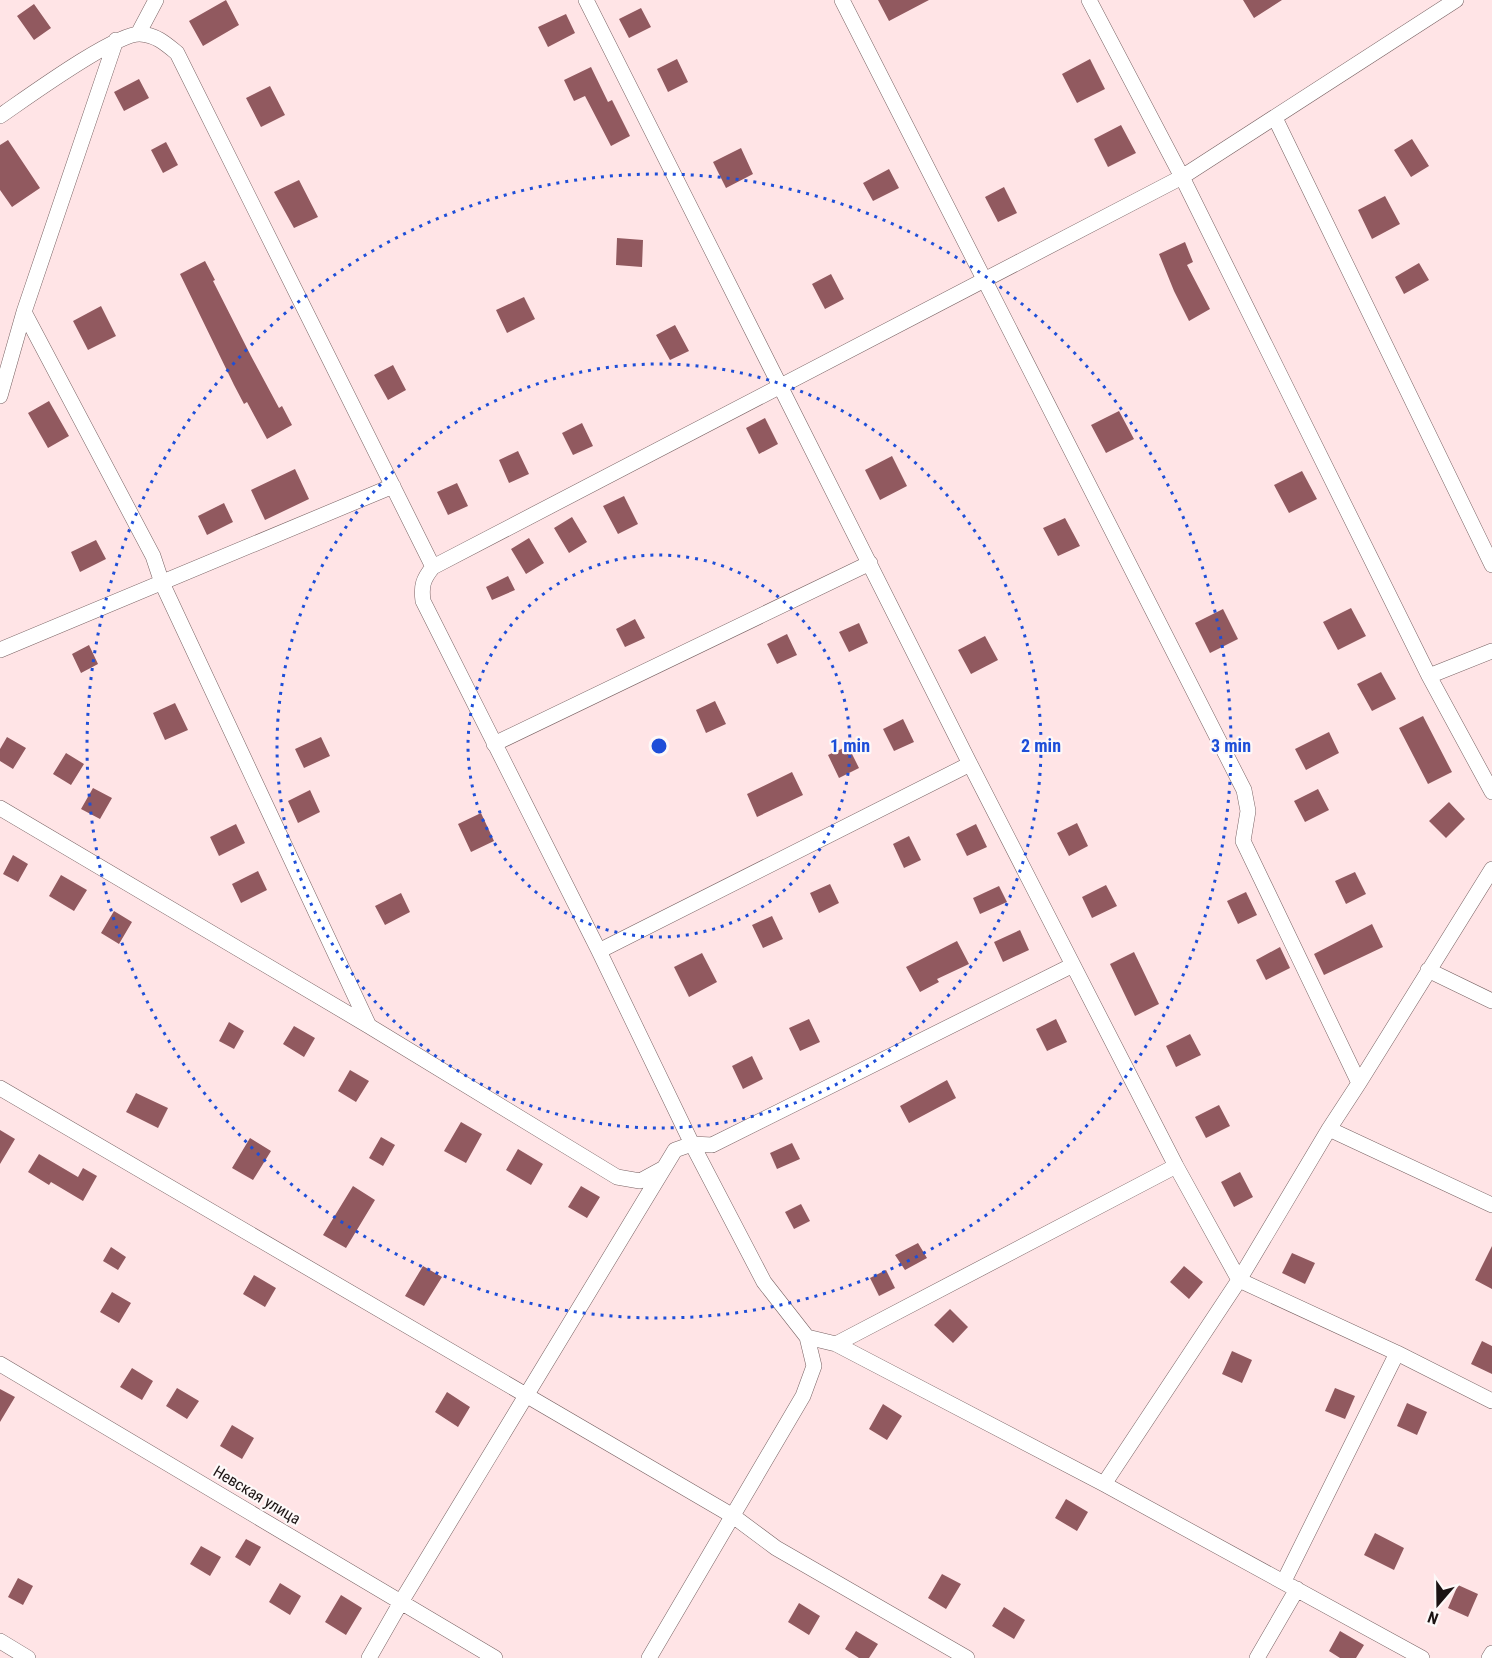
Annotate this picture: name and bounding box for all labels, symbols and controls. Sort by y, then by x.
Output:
text: 1 min [830,735,870,756]
text: 2 min [1021,735,1061,756]
text: 3 min [1211,735,1251,756]
centre of rings [649,736,669,756]
street label: Невская улица [210,1462,304,1528]
north arrow [1408,1574,1468,1634]
text: N [1425,1607,1441,1628]

